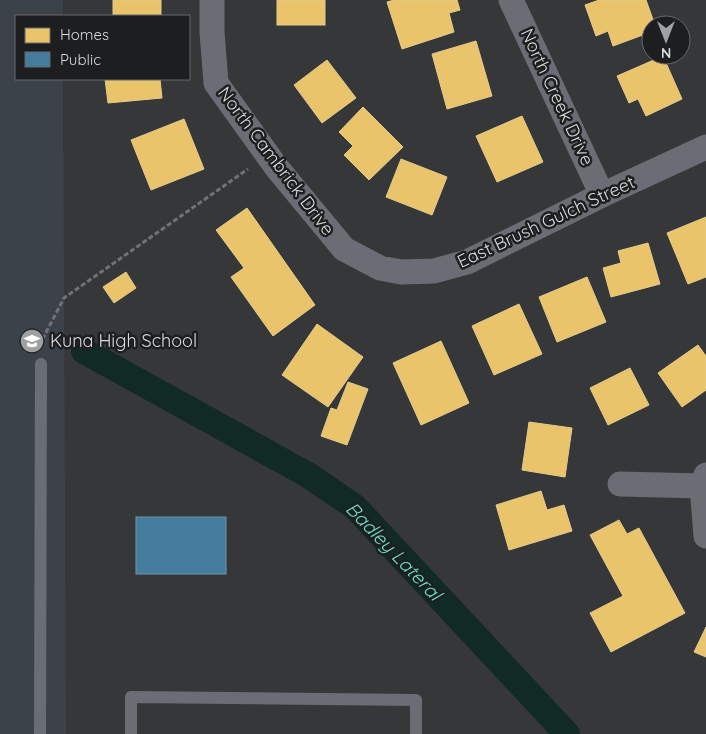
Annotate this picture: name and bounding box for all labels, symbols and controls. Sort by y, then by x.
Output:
legend [15,15,190,80]
north arrow [641,15,691,65]
text: Homes [60,25,109,44]
street label: North Creek Drive [516,25,599,169]
text: N [661,44,671,62]
text: Public [60,50,101,69]
street label: North Cambrick Drive [213,82,340,240]
street label: East Brush Gulch Street [453,170,638,273]
school or university icon: Kuna High School [19,328,45,354]
place label: Kuna High School [50,329,197,352]
water label: Badley Lateral [341,497,449,607]

